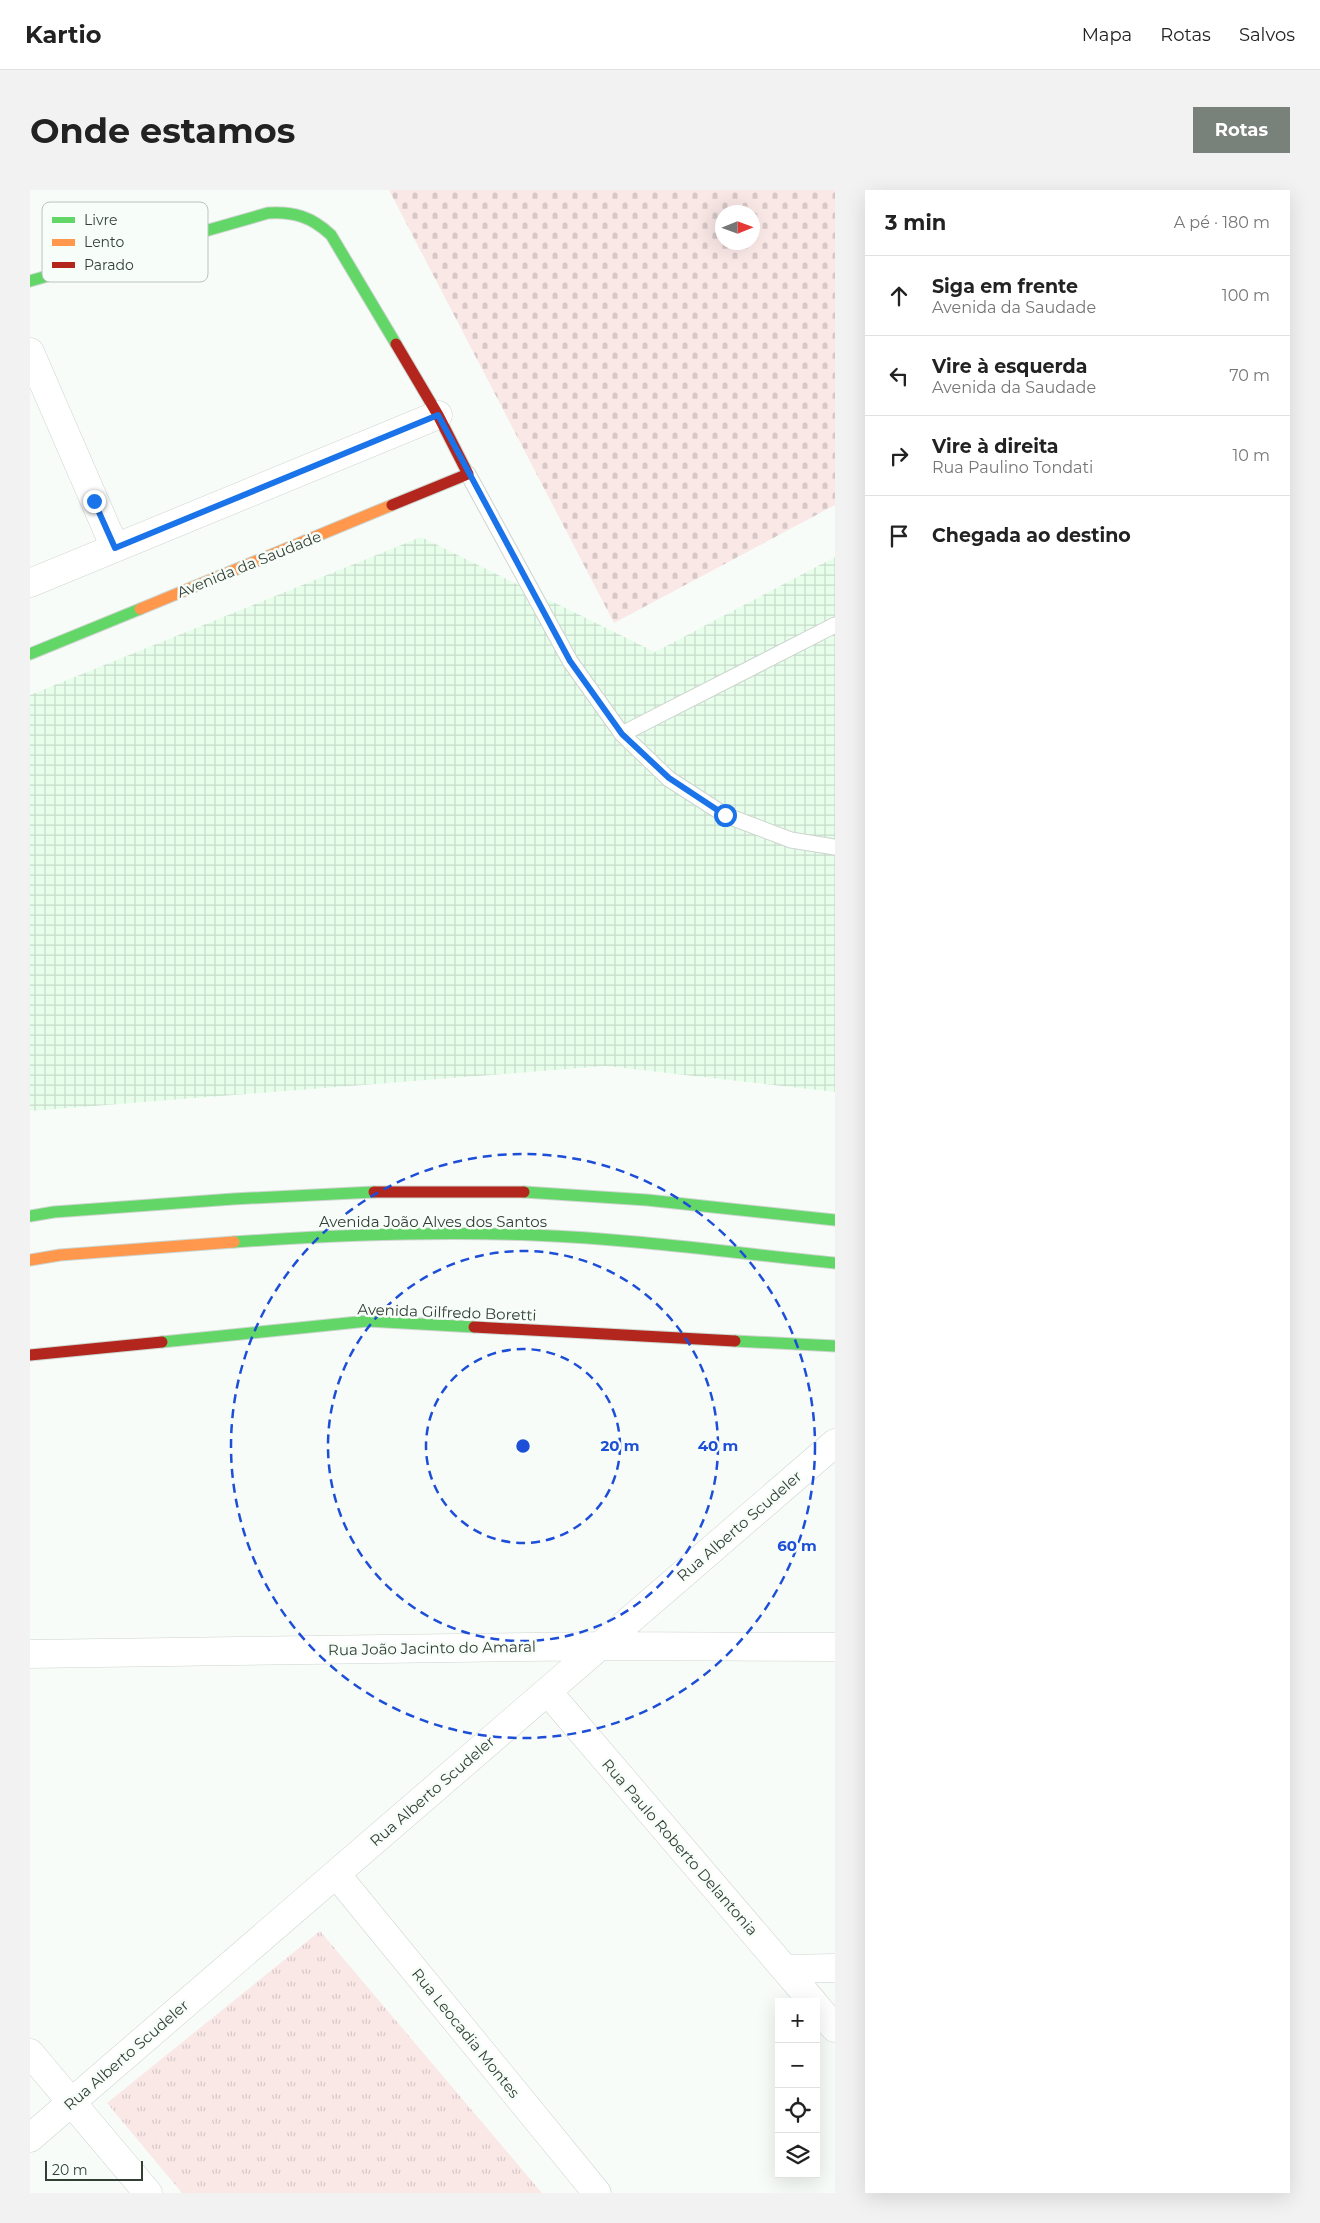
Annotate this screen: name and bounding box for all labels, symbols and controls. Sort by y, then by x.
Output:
text: Kartio [25,20,101,49]
text: Mapa [1082,24,1132,46]
text: Rotas [1160,24,1211,46]
text: Salvos [1239,24,1295,46]
button: Rotas [1193,107,1290,153]
text: Onde estamos [30,109,295,152]
legend [42,202,208,282]
north arrow [715,205,760,250]
text: 3 min [885,210,946,235]
text: Livre [84,211,118,229]
text: A pé · 180 m [1174,213,1270,232]
text: Lento [84,233,124,251]
text: Parado [84,256,134,274]
text: Siga em frente [932,275,1078,298]
icon: ahead [885,282,913,310]
text: 100 m [1222,286,1270,305]
text: Avenida da Saudade [932,298,1096,317]
text: Vire à esquerda [932,355,1087,378]
icon: left [885,362,913,390]
text: 70 m [1229,366,1270,385]
text: Avenida da Saudade [932,378,1096,397]
text: Vire à direita [932,435,1059,458]
icon: right [885,442,913,470]
text: 10 m [1232,446,1270,465]
text: Rua Paulino Tondati [932,458,1093,477]
route end [83,490,106,513]
icon: arrive [885,522,913,550]
text: Chegada ao destino [932,524,1131,547]
street label: Avenida da Saudade [174,526,324,602]
route start [714,804,737,827]
street label: Avenida João Alves dos Santos [319,1212,547,1231]
street label: Avenida Gilfredo Boretti [357,1299,537,1325]
text: 20 m [600,1436,640,1455]
text: 40 m [698,1436,738,1455]
centre of rings [514,1437,532,1455]
street label: Rua Alberto Scudeler [673,1467,805,1585]
text: 60 m [777,1536,817,1555]
street label: Rua João Jacinto do Amaral [328,1637,536,1659]
street label: Rua Alberto Scudeler [366,1732,498,1850]
street label: Rua Paulo Roberto Delantonia [598,1755,762,1939]
street label: Rua Leocadia Montes [408,1964,524,2102]
street label: Rua Alberto Scudeler [60,1996,192,2114]
map controls [775,1998,820,2178]
button: + [775,1998,820,2043]
button: − [775,2043,820,2088]
button: locate [775,2088,820,2133]
button: layers [775,2133,820,2178]
scale bar [45,2158,142,2181]
text: 20 m [52,2161,88,2179]

